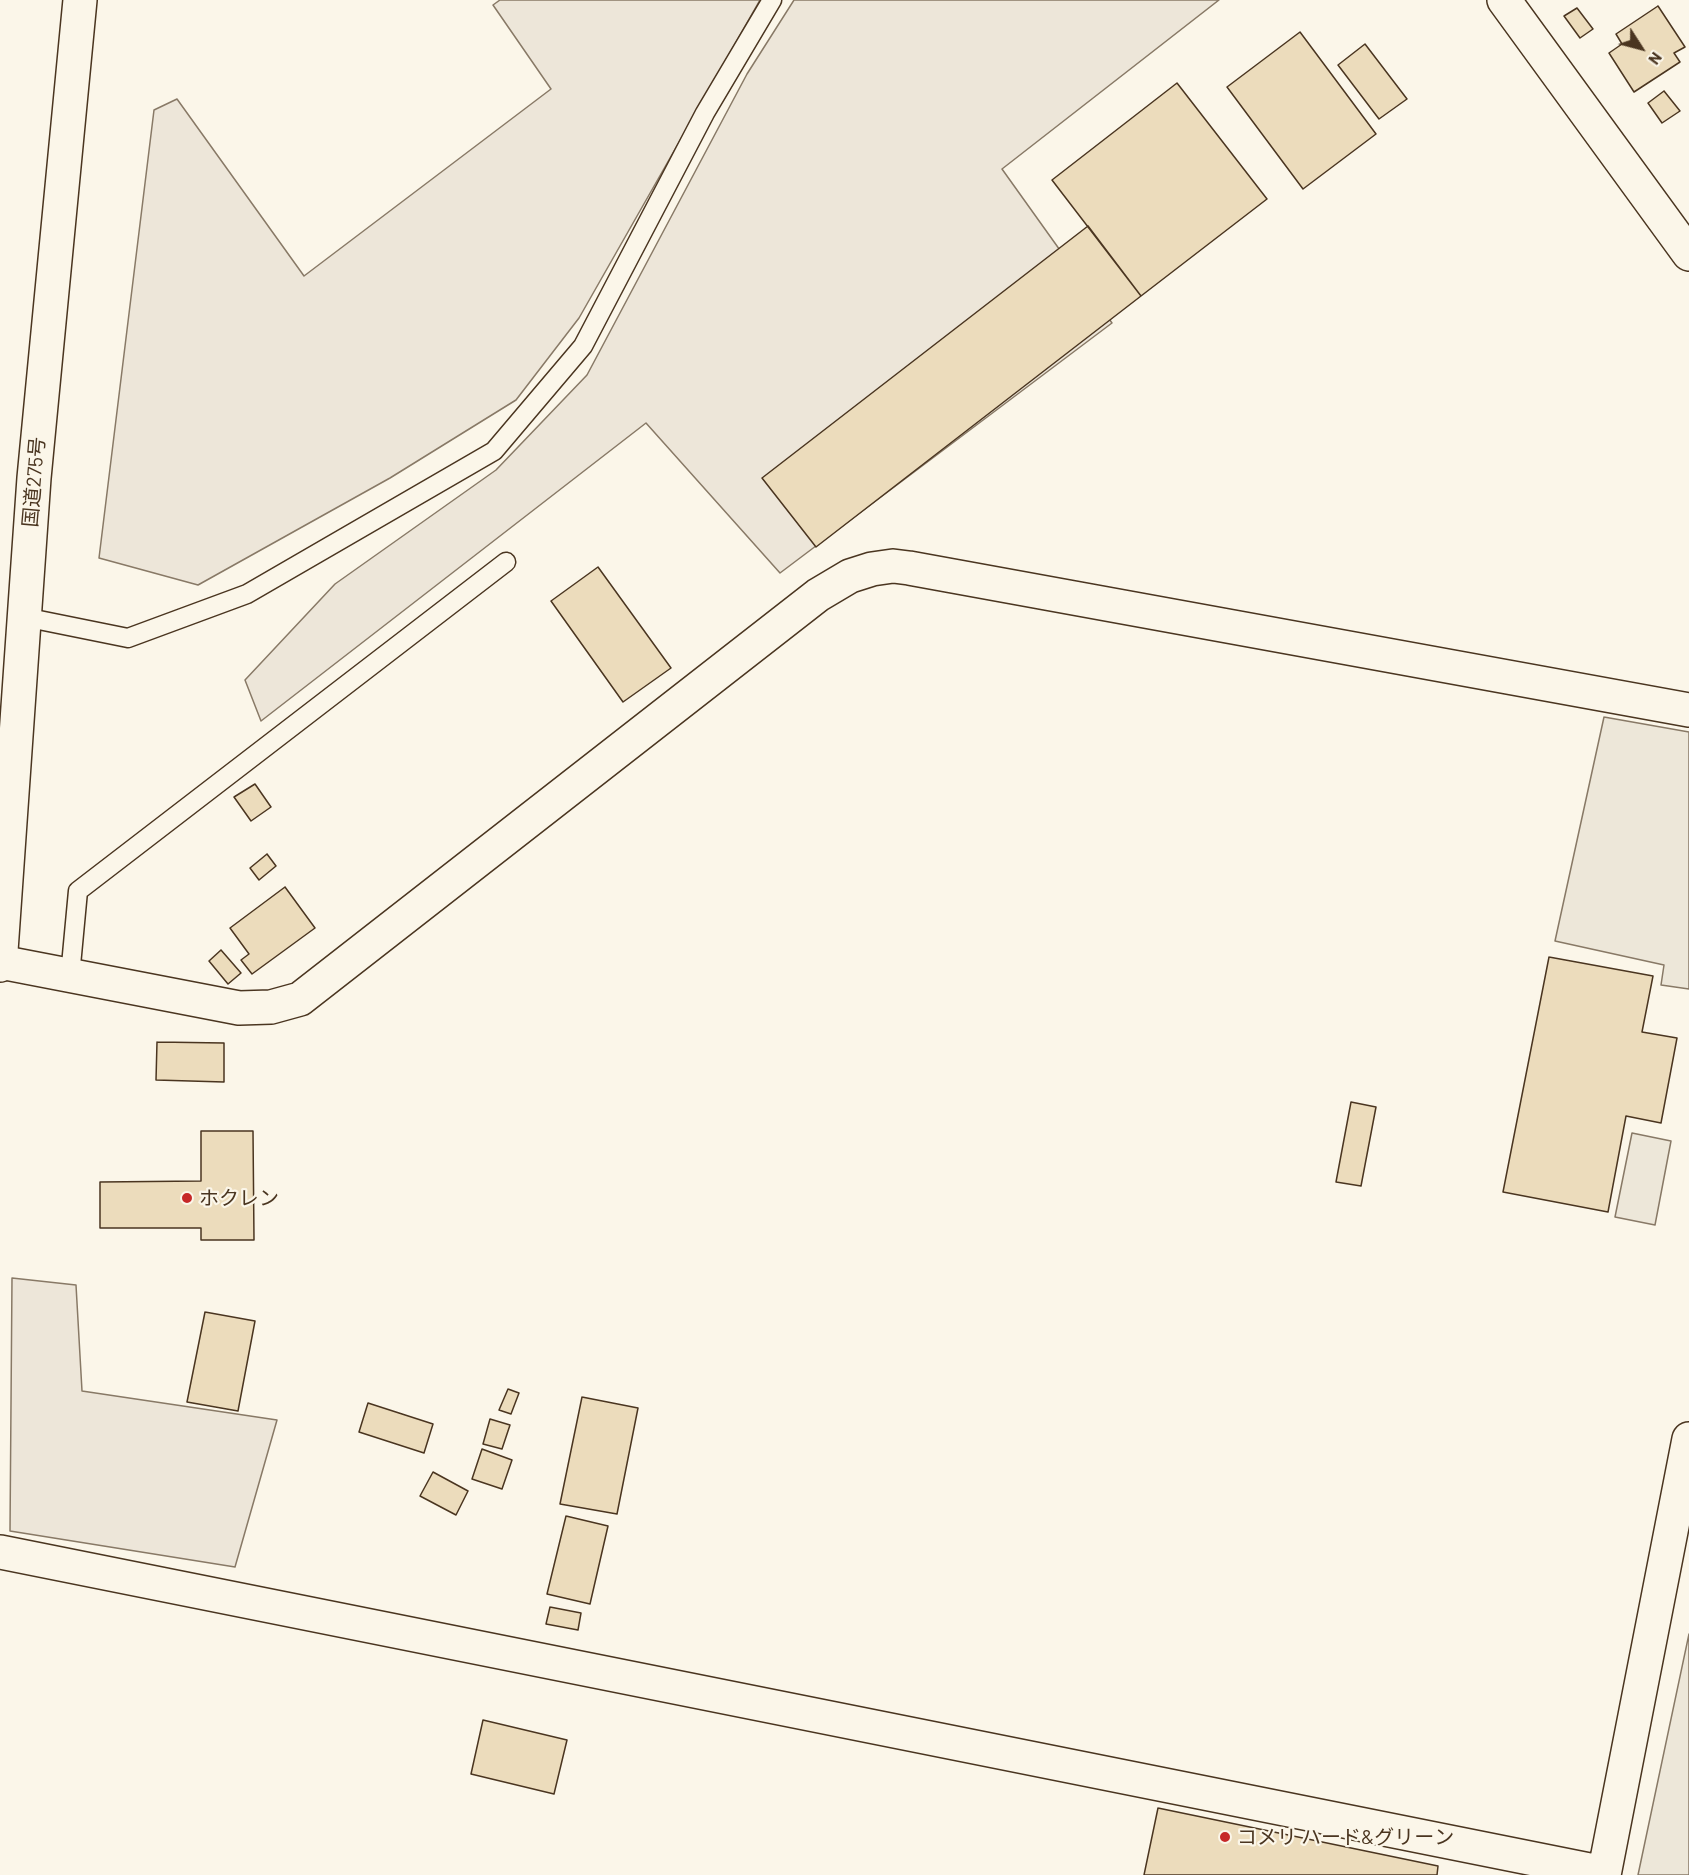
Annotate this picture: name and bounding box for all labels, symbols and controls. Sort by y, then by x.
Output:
north arrow [1611,18,1671,78]
text: N [1645,49,1667,69]
street label: 国道275号 [18,436,50,528]
place label: ホクレン [199,1186,279,1210]
marker: ホクレン [180,1191,194,1205]
place label: コメリ ハード&グリーン [1237,1825,1454,1849]
marker: コメリ ハード&グリーン [1218,1830,1232,1844]

